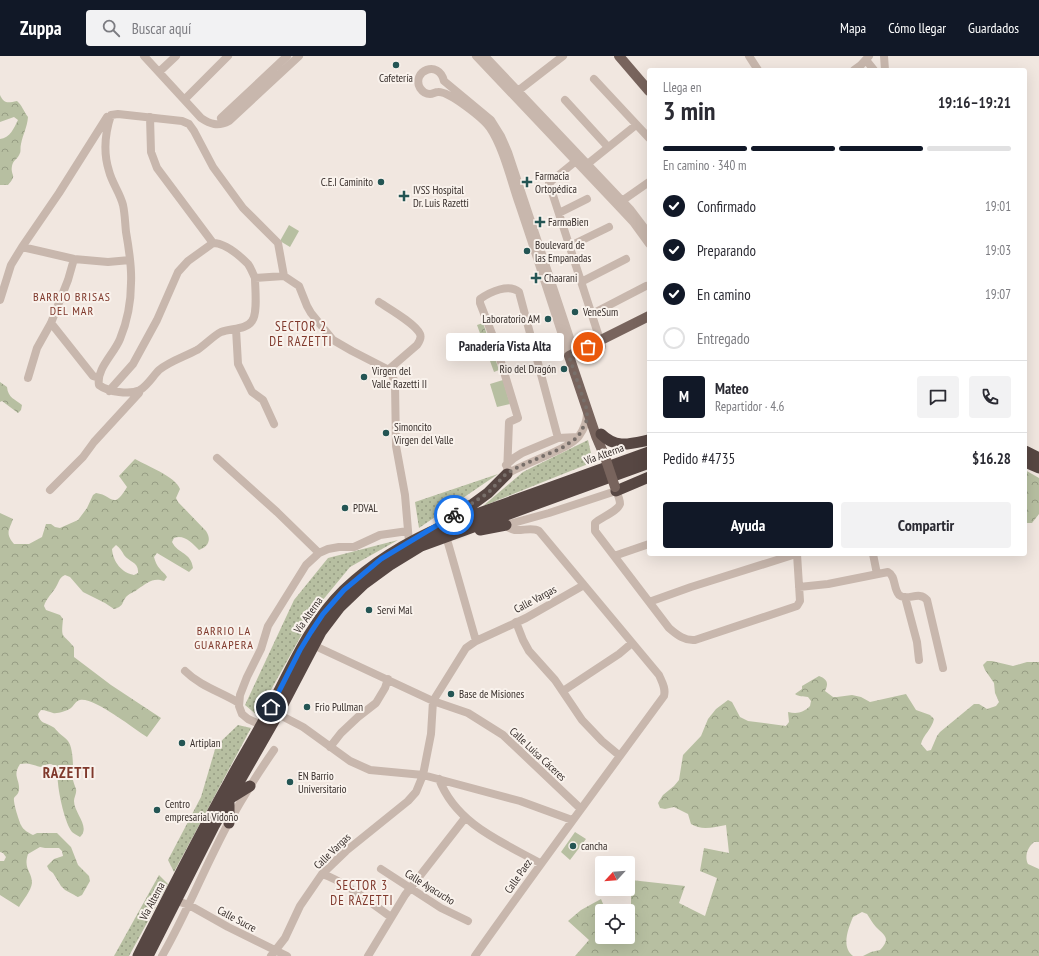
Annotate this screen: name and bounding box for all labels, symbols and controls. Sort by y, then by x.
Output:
search box [86,10,366,46]
text: Zuppa [20,16,62,40]
icon: search [100,17,122,39]
text: Buscar aquí [132,19,191,38]
text: Mapa [840,19,866,37]
text: Cómo llegar [888,19,946,37]
text: Guardados [968,19,1019,37]
marker: Cafetería [391,60,401,70]
place label: Cafetería [379,71,413,85]
text: Llega en [663,79,701,96]
text: 19:16–19:21 [938,93,1011,112]
text: 3 min [663,94,716,127]
text: En camino · 340 m [663,157,747,174]
place label: Farmacia Ortopédica [535,169,577,196]
place label: C.E.I Caminito [321,175,373,189]
marker: C.E.I Caminito [376,177,386,187]
marker: Farmacia Ortopédica [522,177,532,187]
place label: IVSS Hospital Dr. Luis Razetti [413,183,469,210]
marker: IVSS Hospital Dr. Luis Razetti [398,190,410,202]
icon: check [663,195,685,217]
text: Confirmado [697,197,756,216]
text: 19:01 [985,198,1011,215]
place label: FarmaBien [548,215,589,229]
marker: FarmaBien [535,217,545,227]
place label: Boulevard de las Empanadas [535,238,591,265]
icon: check [663,239,685,261]
text: Preparando [697,241,756,260]
text: 19:03 [985,242,1011,259]
marker: Boulevard de las Empanadas [522,246,532,256]
place label: Chaarani [544,271,577,285]
marker: Chaarani [531,273,541,283]
icon: check [663,283,685,305]
text: En camino [697,285,751,304]
text: 19:07 [985,286,1011,303]
district label: BARRIO BRISAS DEL MAR [33,289,111,318]
place label: VeneSum [582,305,618,319]
marker: VeneSum [570,307,580,317]
place label: Laboratorio AM [482,312,540,326]
marker: Laboratorio AM [543,314,553,324]
district label: SECTOR 2 DE RAZETTI [269,318,333,350]
text: Entregado [697,329,750,348]
pin [571,330,605,364]
callout: Panadería Vista Alta [446,333,564,361]
icon: bag [577,336,599,358]
text: Panadería Vista Alta [459,338,551,355]
place label: Rio del Dragón [500,362,556,376]
place label: Virgen del Valle Razetti II [371,364,427,391]
marker: Rio del Dragón [559,364,569,374]
marker: Virgen del Valle Razetti II [359,372,369,382]
button: chat [917,376,959,418]
button: phone [969,376,1011,418]
text: Mateo [715,379,749,398]
text: M [679,387,689,406]
text: Repartidor · 4.6 [715,398,784,415]
place label: Simoncito Virgen del Valle [393,420,454,447]
marker: Simoncito Virgen del Valle [381,428,391,438]
street label: Vía Alterna [581,440,626,468]
text: Pedido #4735 [663,449,735,468]
text: $16.28 [972,449,1011,468]
courier [434,495,474,535]
place label: PDVAL [353,501,378,515]
button: Ayuda [663,502,833,548]
button: Compartir [841,502,1011,548]
marker: PDVAL [340,503,350,513]
icon: bike [443,504,465,526]
street label: Calle Vargas [511,582,559,616]
street label: Vía Alterna [290,594,325,637]
place label: Servi Mal [377,603,413,617]
marker: Servi Mal [364,605,374,615]
district label: BARRIO LA GUARAPERA [194,623,254,652]
place label: Base de Misiones [459,687,524,701]
marker: Base de Misiones [446,689,456,699]
pin [254,690,288,724]
icon: home [260,696,282,718]
place label: Frio Pullman [315,700,363,714]
marker: Frio Pullman [302,702,312,712]
street label: Calle Luisa Cáceres [507,724,569,784]
place label: Artiplan [190,736,221,750]
marker: Artiplan [177,738,187,748]
district label: RAZETTI [43,763,95,782]
place label: EN Barrio Universitario [298,769,347,796]
marker: EN Barrio Universitario [285,777,295,787]
place label: Centro empresarial Vidoño [165,797,238,824]
marker: Centro empresarial Vidoño [152,805,162,815]
street label: Calle Vargas [311,830,354,872]
place label: cancha [581,839,607,853]
marker: cancha [568,841,578,851]
street label: Calle Paez [501,856,535,896]
north arrow [595,856,635,896]
map controls [595,856,635,944]
street label: Calle Ayacucho [402,866,458,908]
district label: SECTOR 3 DE RAZETTI [330,877,394,909]
street label: Vía Alterna [136,880,168,923]
street label: Calle Sucre [215,903,259,935]
button: locate [595,904,635,944]

